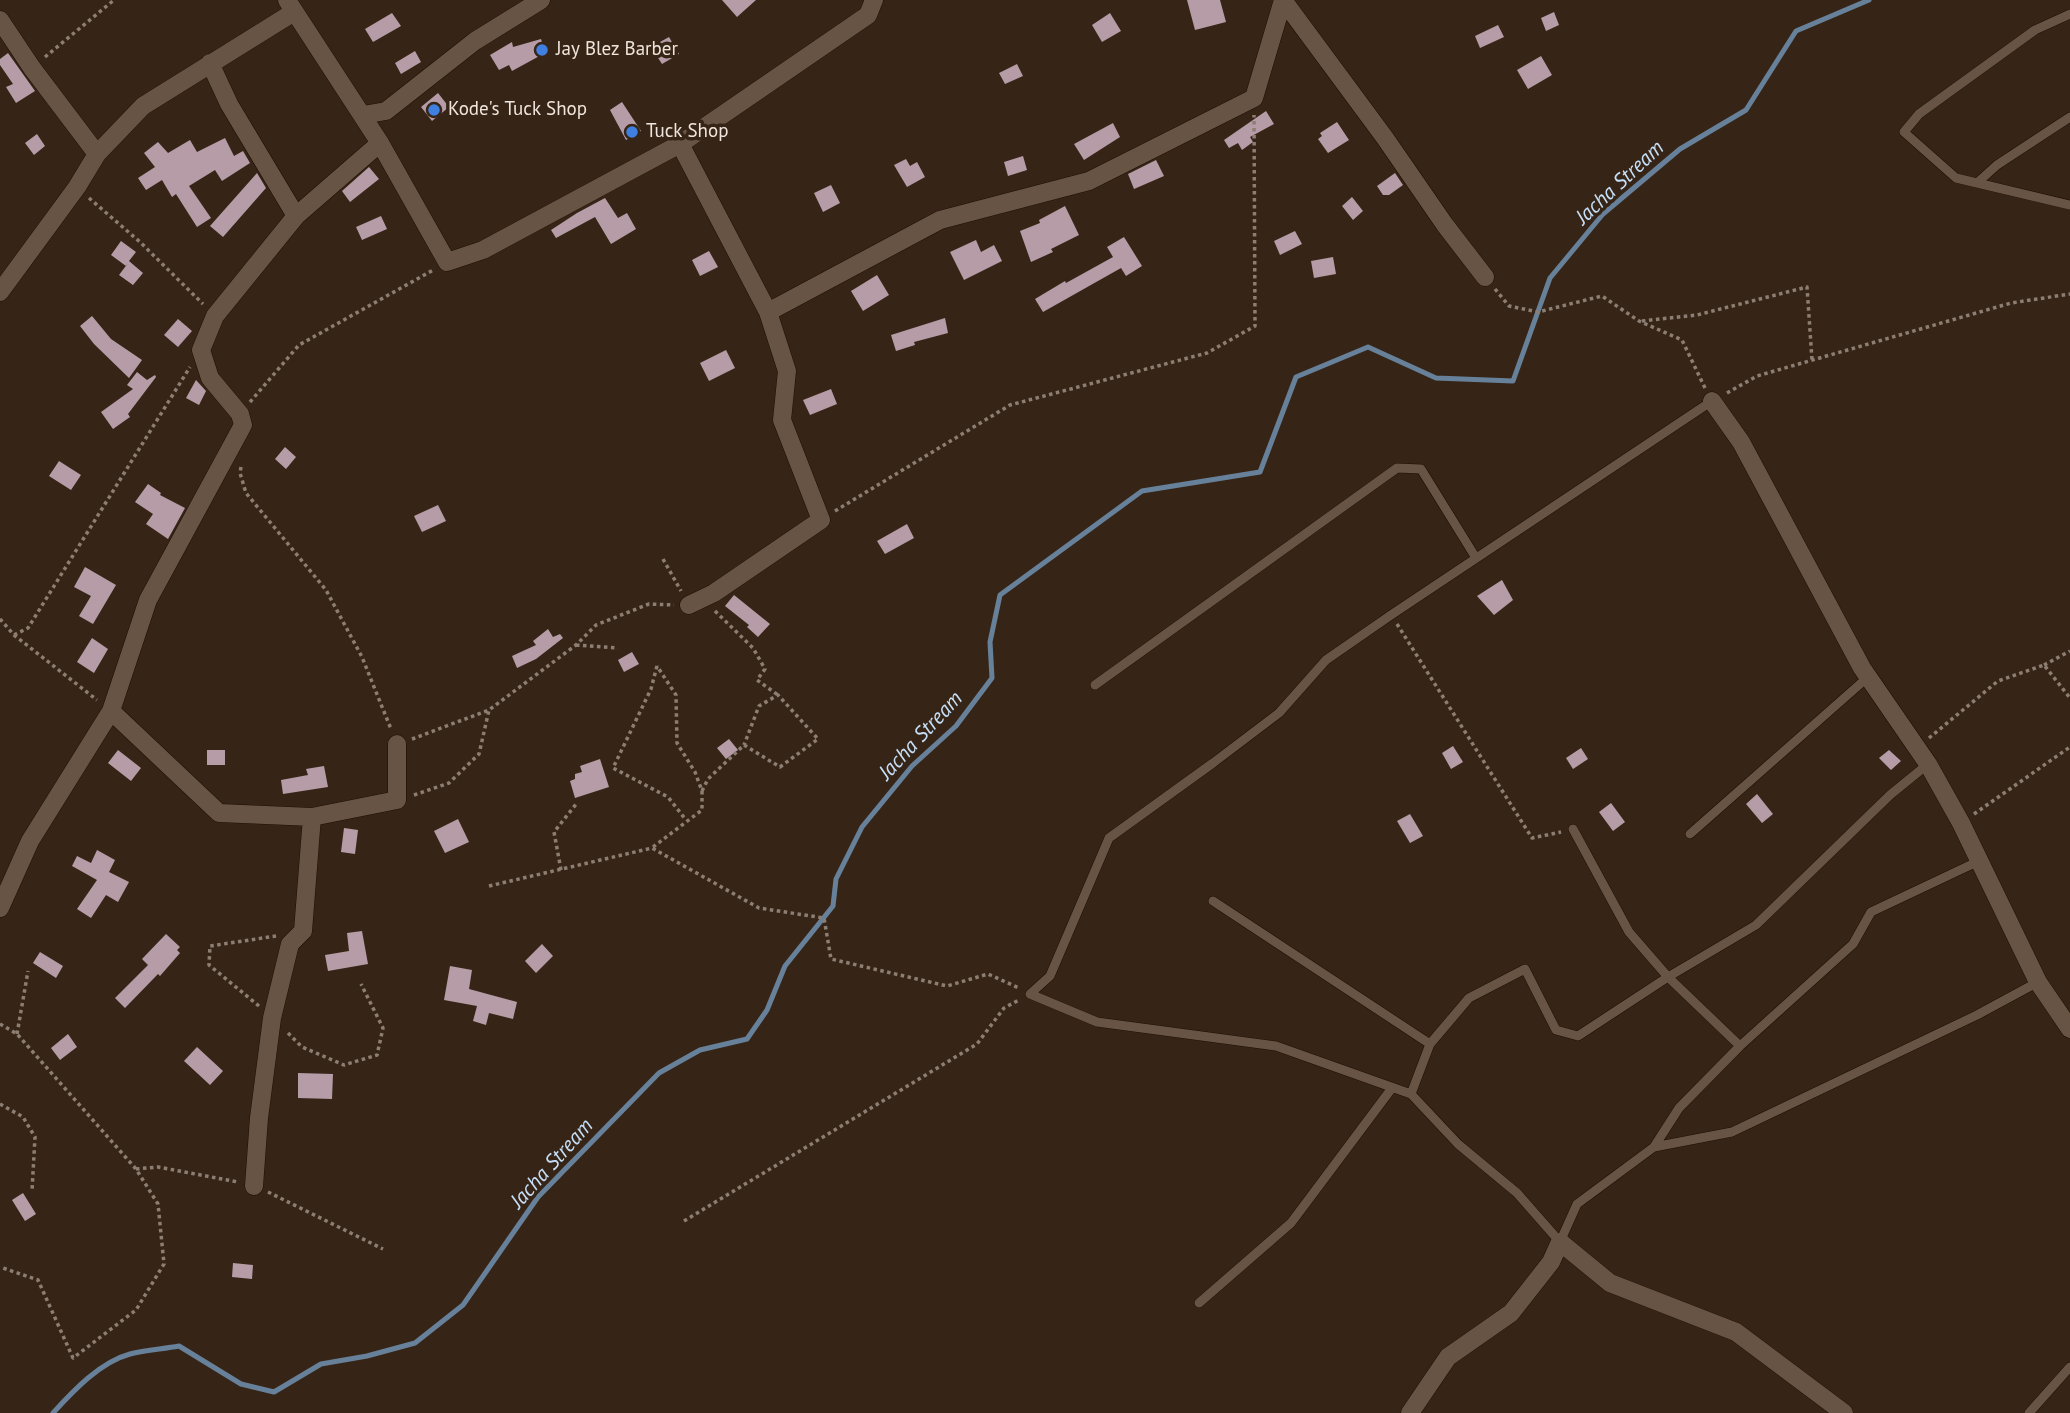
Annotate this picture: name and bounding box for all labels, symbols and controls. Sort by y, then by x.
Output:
place label: Jay Blez Barber [556,39,678,61]
marker: Jay Blez Barber [534,42,550,58]
place label: Kode's Tuck Shop [448,99,587,121]
marker: Kode's Tuck Shop [426,102,442,118]
place label: Tuck Shop [646,121,728,143]
marker: Tuck Shop [624,124,640,140]
water label: Jacha Stream [1571,136,1669,230]
water label: Jacha Stream [874,687,968,785]
water label: Jacha Stream [505,1114,599,1214]

